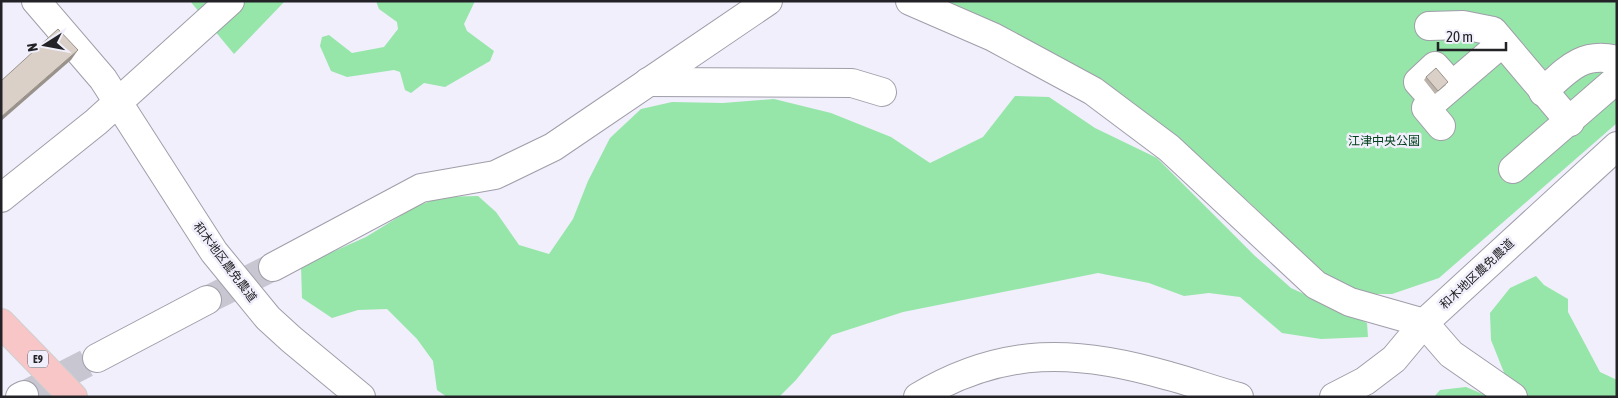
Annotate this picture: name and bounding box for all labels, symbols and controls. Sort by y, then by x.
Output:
north arrow [20,20,70,70]
scale bar [1438,20,1506,52]
text: 20 m [1446,28,1473,45]
text: N [24,42,41,53]
park label: 江津中央公園 [1348,134,1420,148]
street label: 和木地区農免農道 [191,219,259,305]
street label: 和木地区農免農道 [1437,236,1517,312]
road number: E9 [28,350,48,368]

